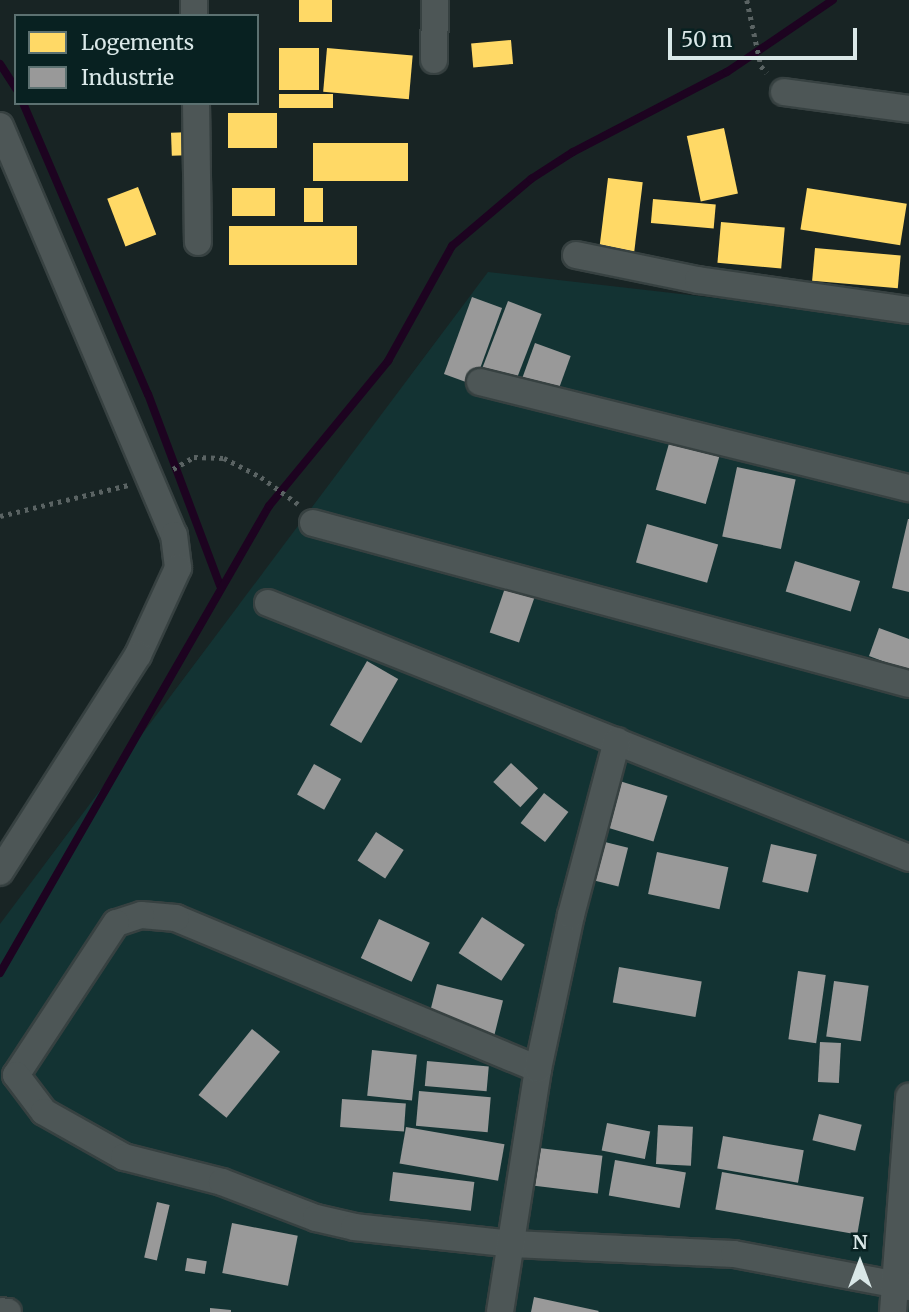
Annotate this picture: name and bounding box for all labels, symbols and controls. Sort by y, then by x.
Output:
legend [14,14,259,105]
scale bar [671,14,860,58]
text: 50 m [681,26,732,53]
text: Logements [81,29,194,56]
text: Industrie [81,64,174,91]
north arrow [825,1228,895,1298]
text: N [852,1230,868,1254]

